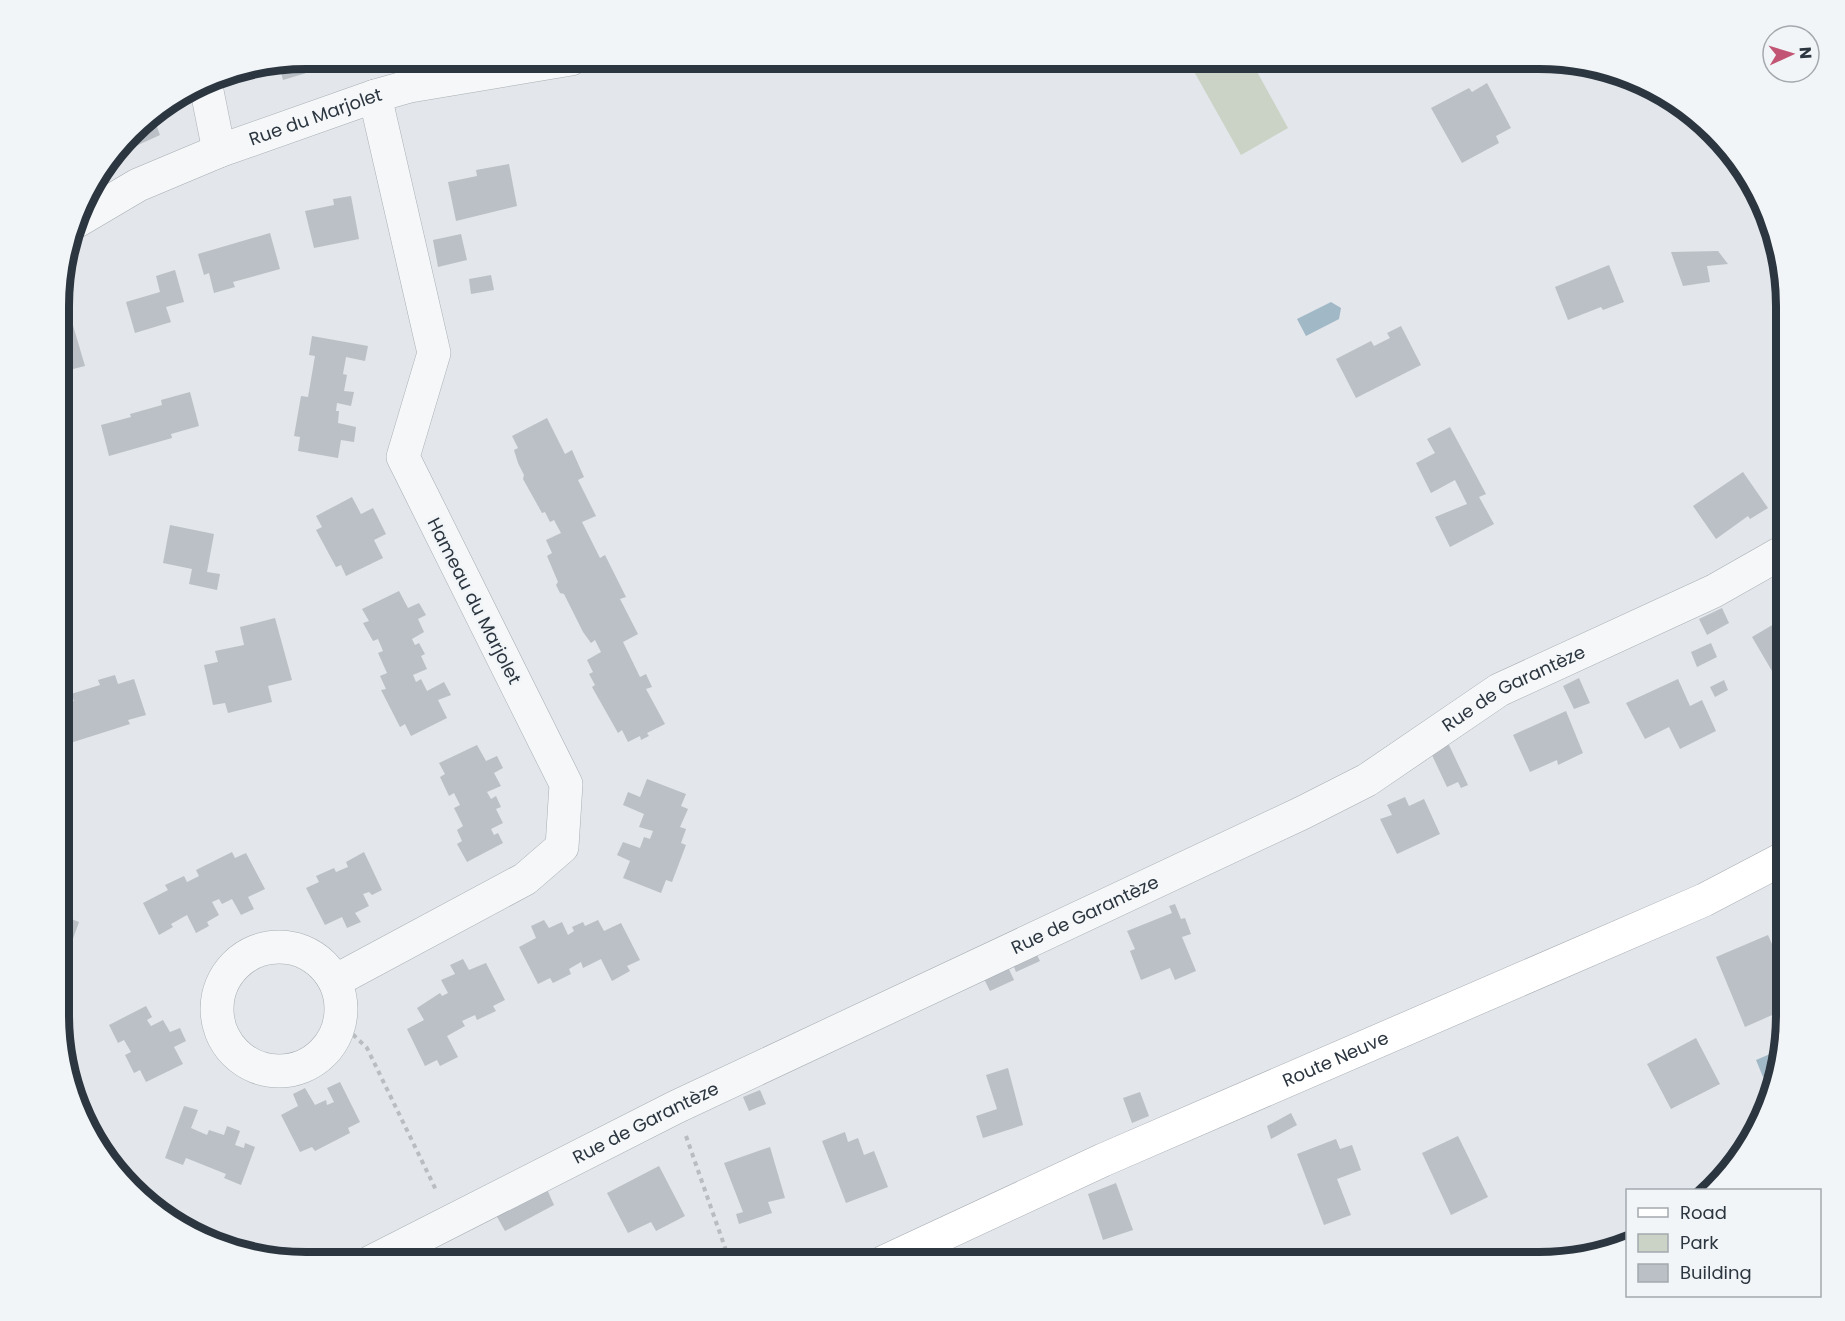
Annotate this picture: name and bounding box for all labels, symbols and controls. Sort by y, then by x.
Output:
north arrow [1761,24,1821,84]
text: N [1794,46,1817,60]
street label: Rue du Marjolet [245,82,385,151]
street label: Hameau du Marjolet [422,513,527,688]
street label: Rue de Garantèze [1437,639,1589,737]
street label: Rue de Garantèze [1007,869,1163,960]
street label: Route Neuve [1278,1025,1392,1093]
street label: Rue de Garantèze [568,1076,723,1169]
legend [1626,1189,1821,1297]
text: Road [1680,1200,1727,1225]
text: Park [1680,1230,1719,1255]
text: Building [1680,1260,1752,1285]

